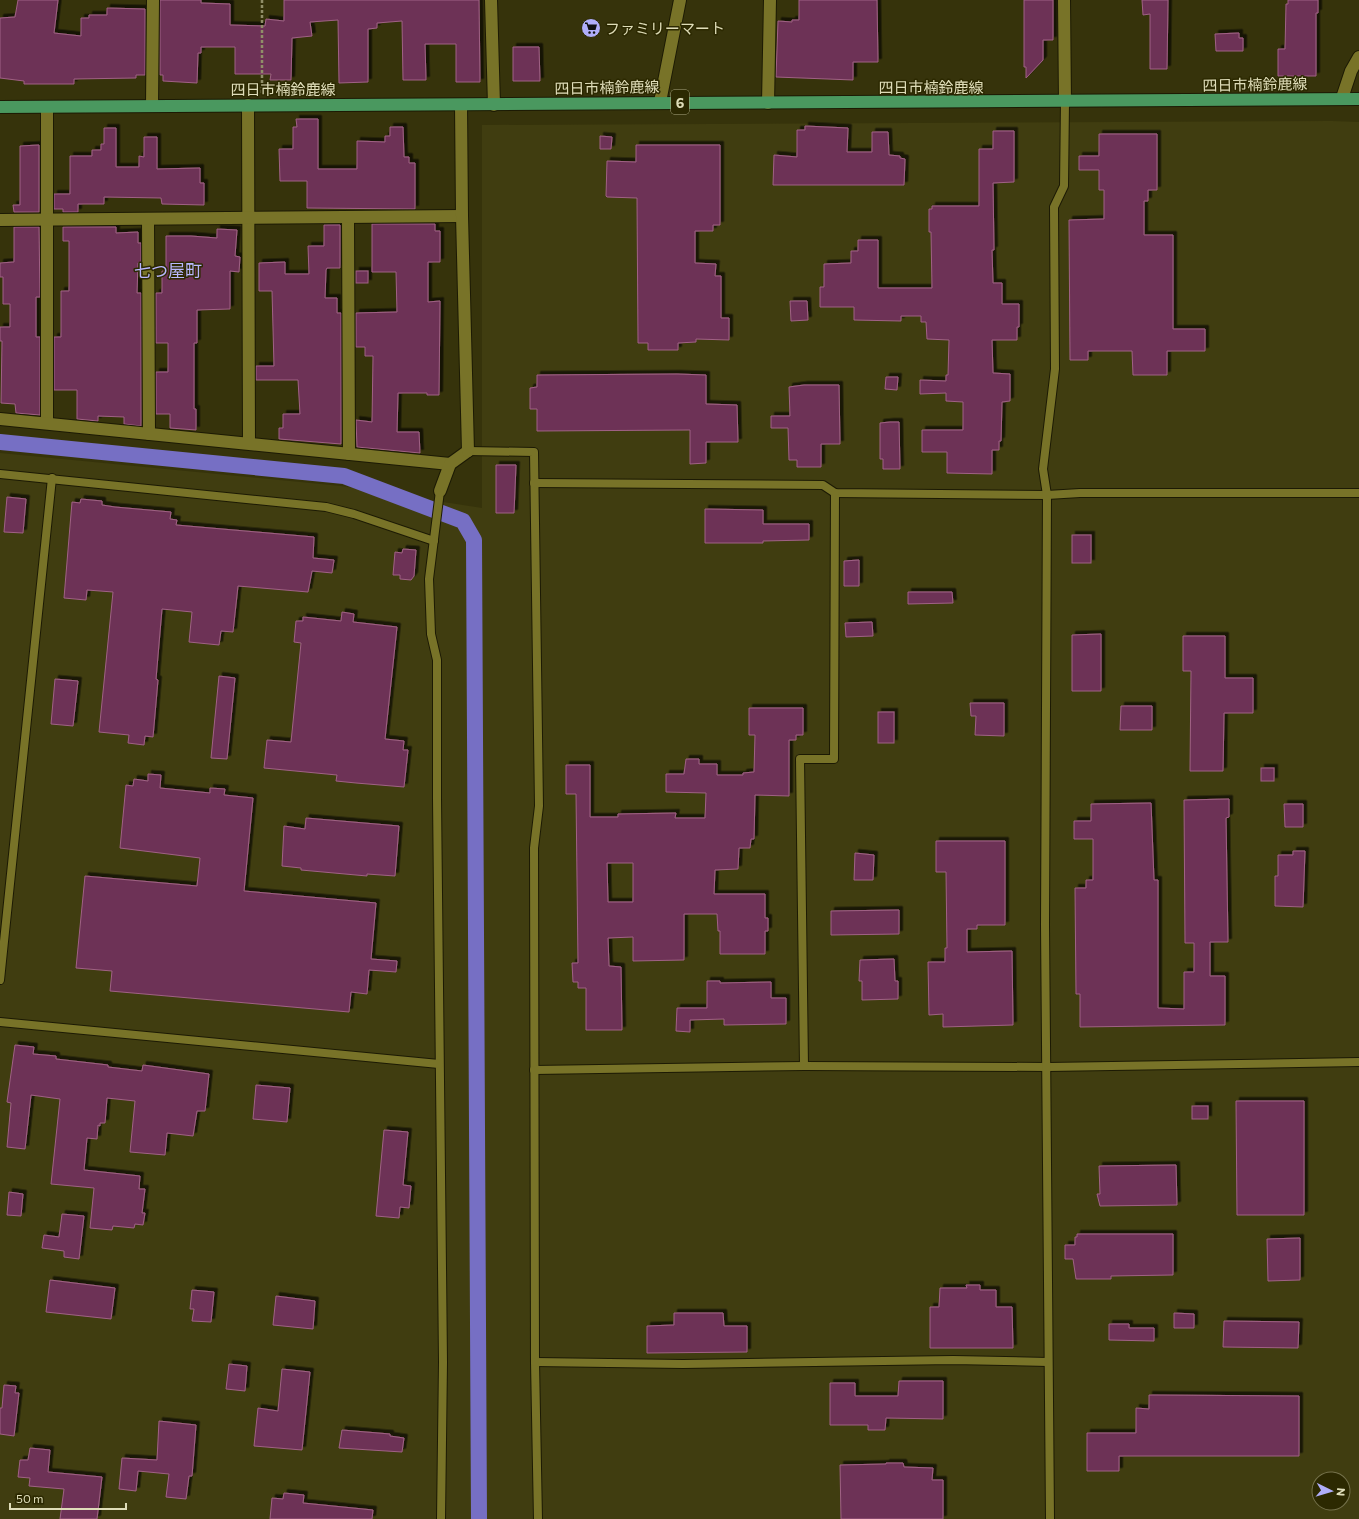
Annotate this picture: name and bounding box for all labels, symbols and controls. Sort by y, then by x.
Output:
supermarket icon: ファミリーマート [580,17,602,39]
place label: ファミリーマート [605,19,725,37]
street label: 四日市楠鈴鹿線 [1202,74,1308,94]
street label: 四日市楠鈴鹿線 [554,77,660,97]
street label: 四日市楠鈴鹿線 [878,78,984,96]
street label: 四日市楠鈴鹿線 [230,80,336,98]
road number: 6 [671,90,689,114]
district label: 七つ屋町 [134,260,202,281]
north arrow [1311,1471,1351,1511]
scale bar [10,1485,126,1511]
text: N [1335,1487,1348,1497]
text: 50 m [16,1491,44,1505]

